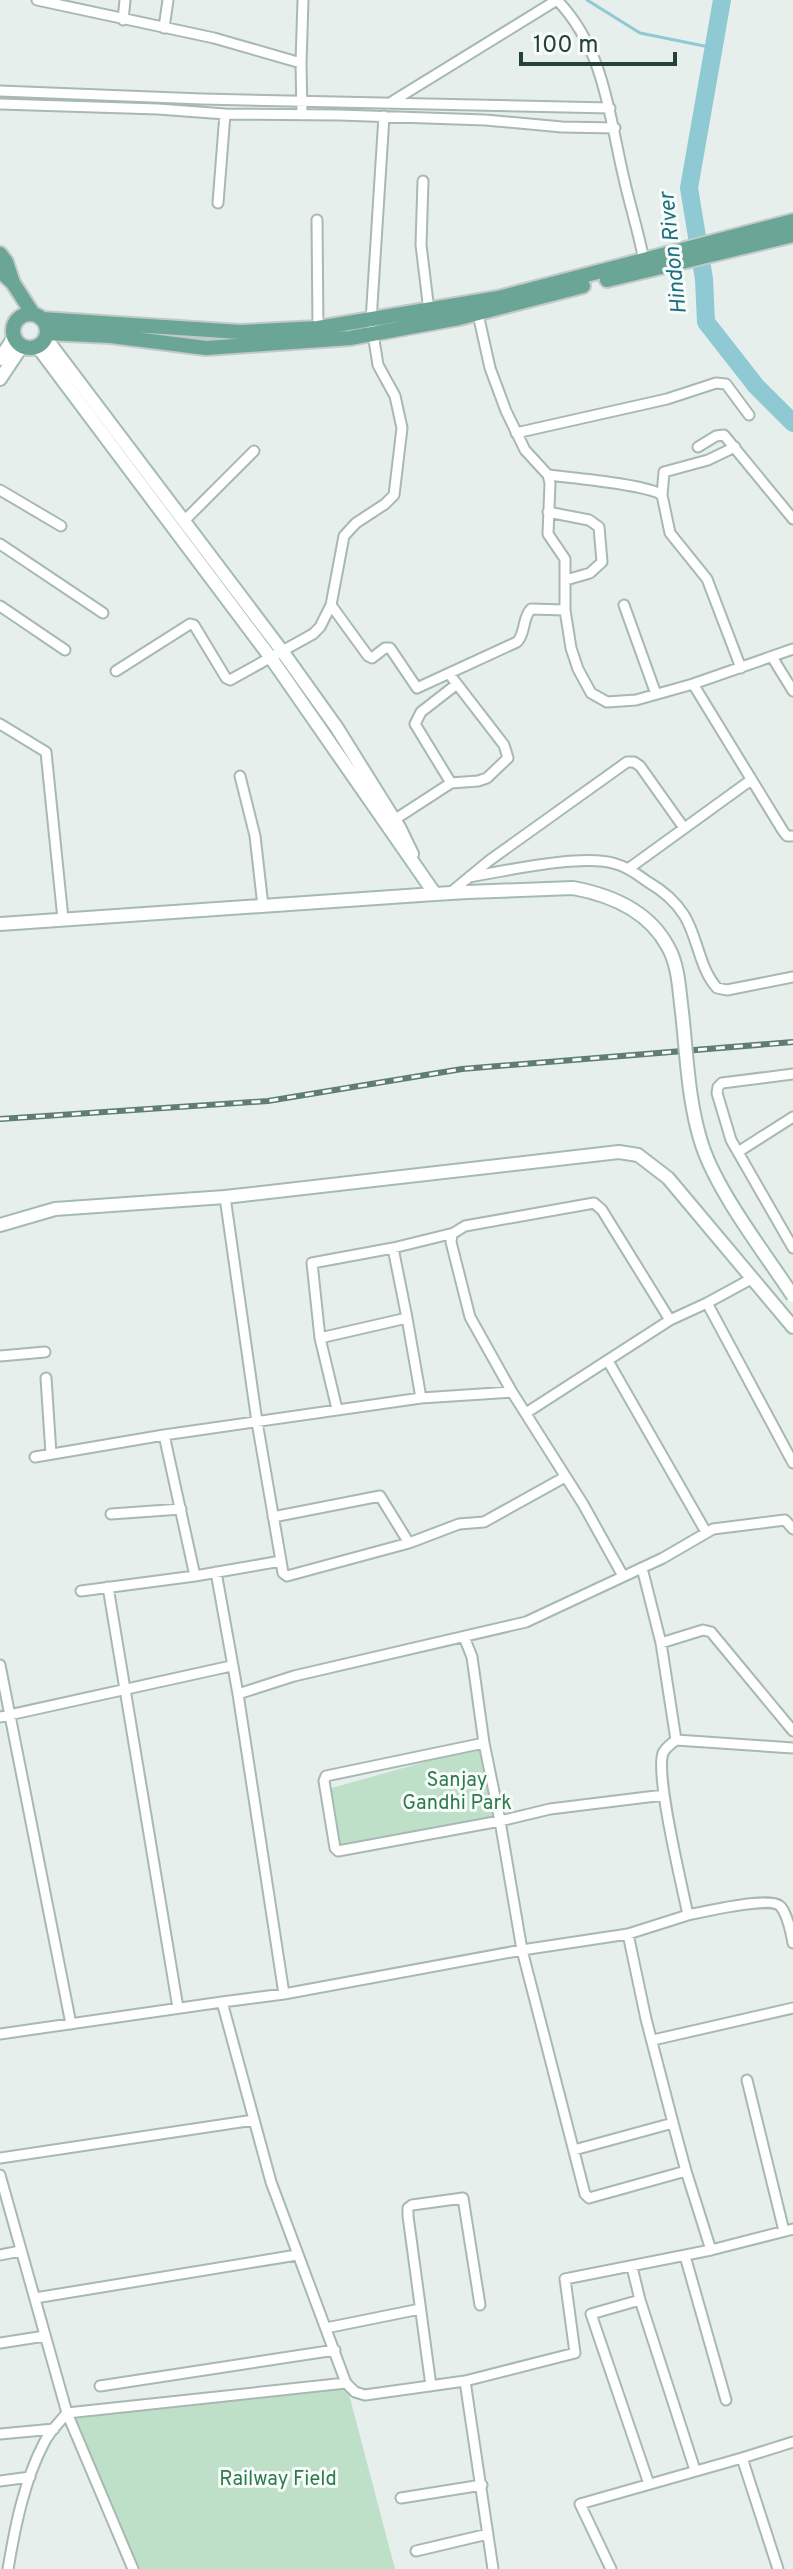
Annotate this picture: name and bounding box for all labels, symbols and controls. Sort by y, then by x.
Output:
scale bar [521,16,675,66]
text: 100 m [533,31,599,61]
water label: Hindon River [654,189,694,315]
park label: Sanjay Gandhi Park [402,1768,512,1817]
park label: Railway Field [219,2467,337,2493]

